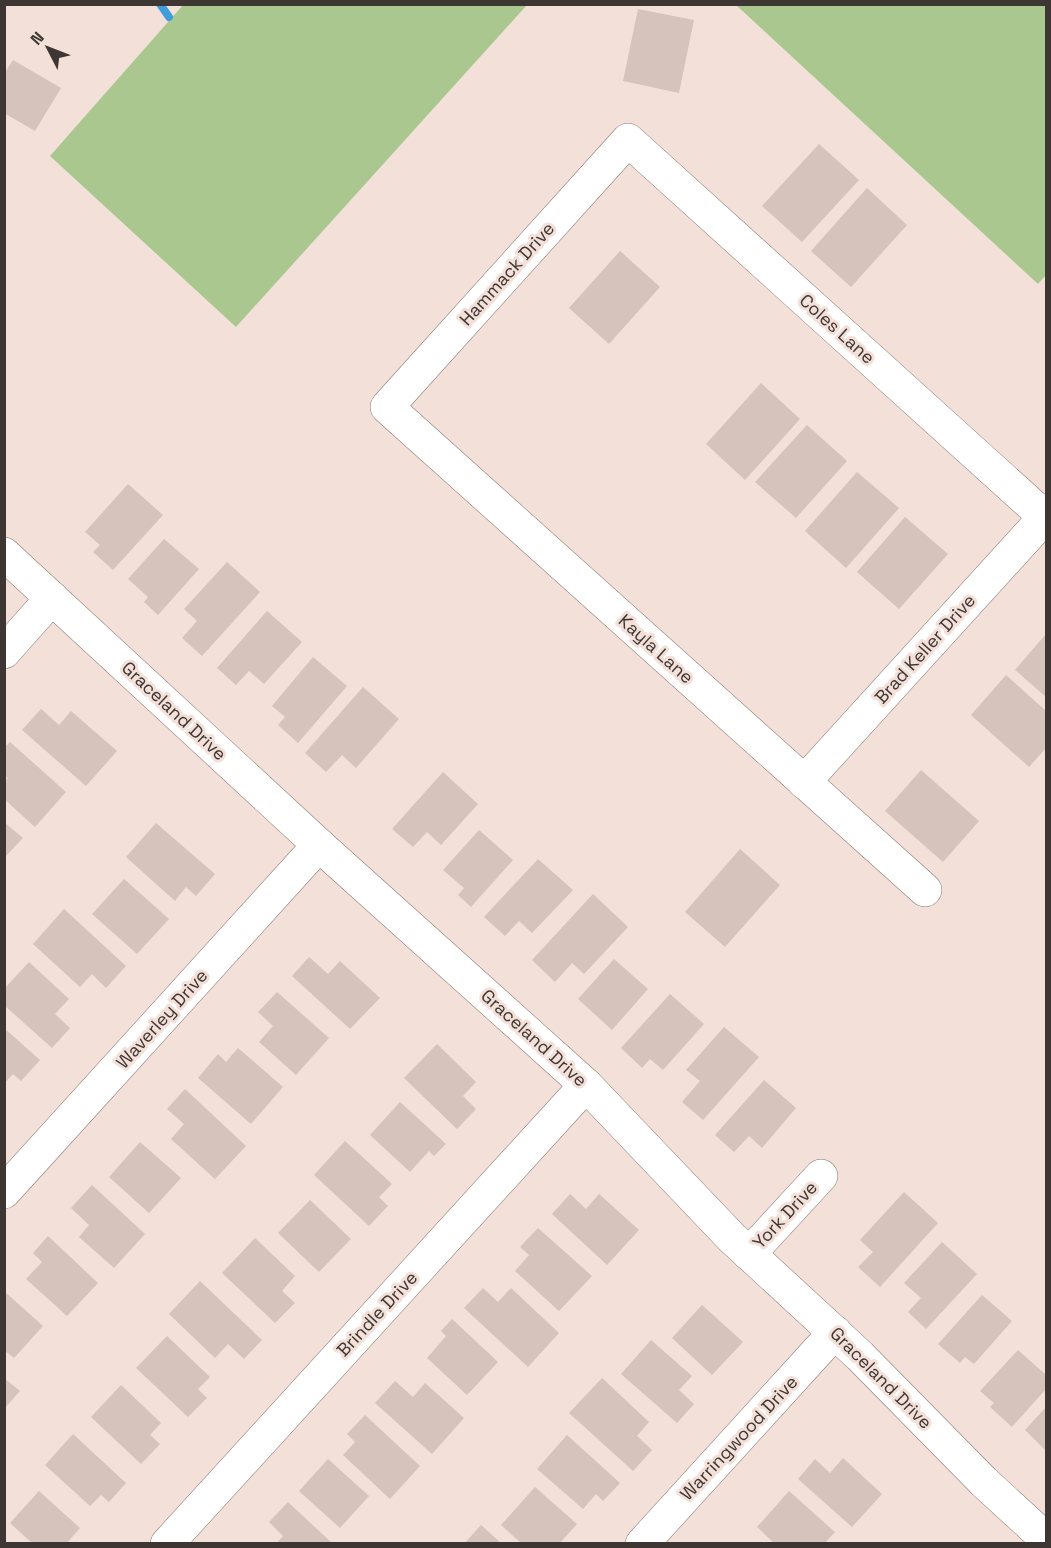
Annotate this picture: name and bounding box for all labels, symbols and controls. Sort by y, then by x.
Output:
north arrow [18,18,78,78]
text: N [26,27,49,49]
street label: Hammack Drive [454,217,559,330]
street label: Coles Lane [795,289,880,369]
street label: Brad Keller Drive [869,589,980,708]
street label: Kayla Lane [614,609,699,688]
street label: Graceland Drive [117,656,232,765]
street label: Waverley Drive [111,964,212,1073]
street label: Graceland Drive [476,984,592,1091]
street label: York Drive [747,1176,822,1253]
street label: Brindle Drive [331,1266,422,1361]
street label: Graceland Drive [825,1322,937,1434]
street label: Warringwood Drive [675,1370,802,1505]

